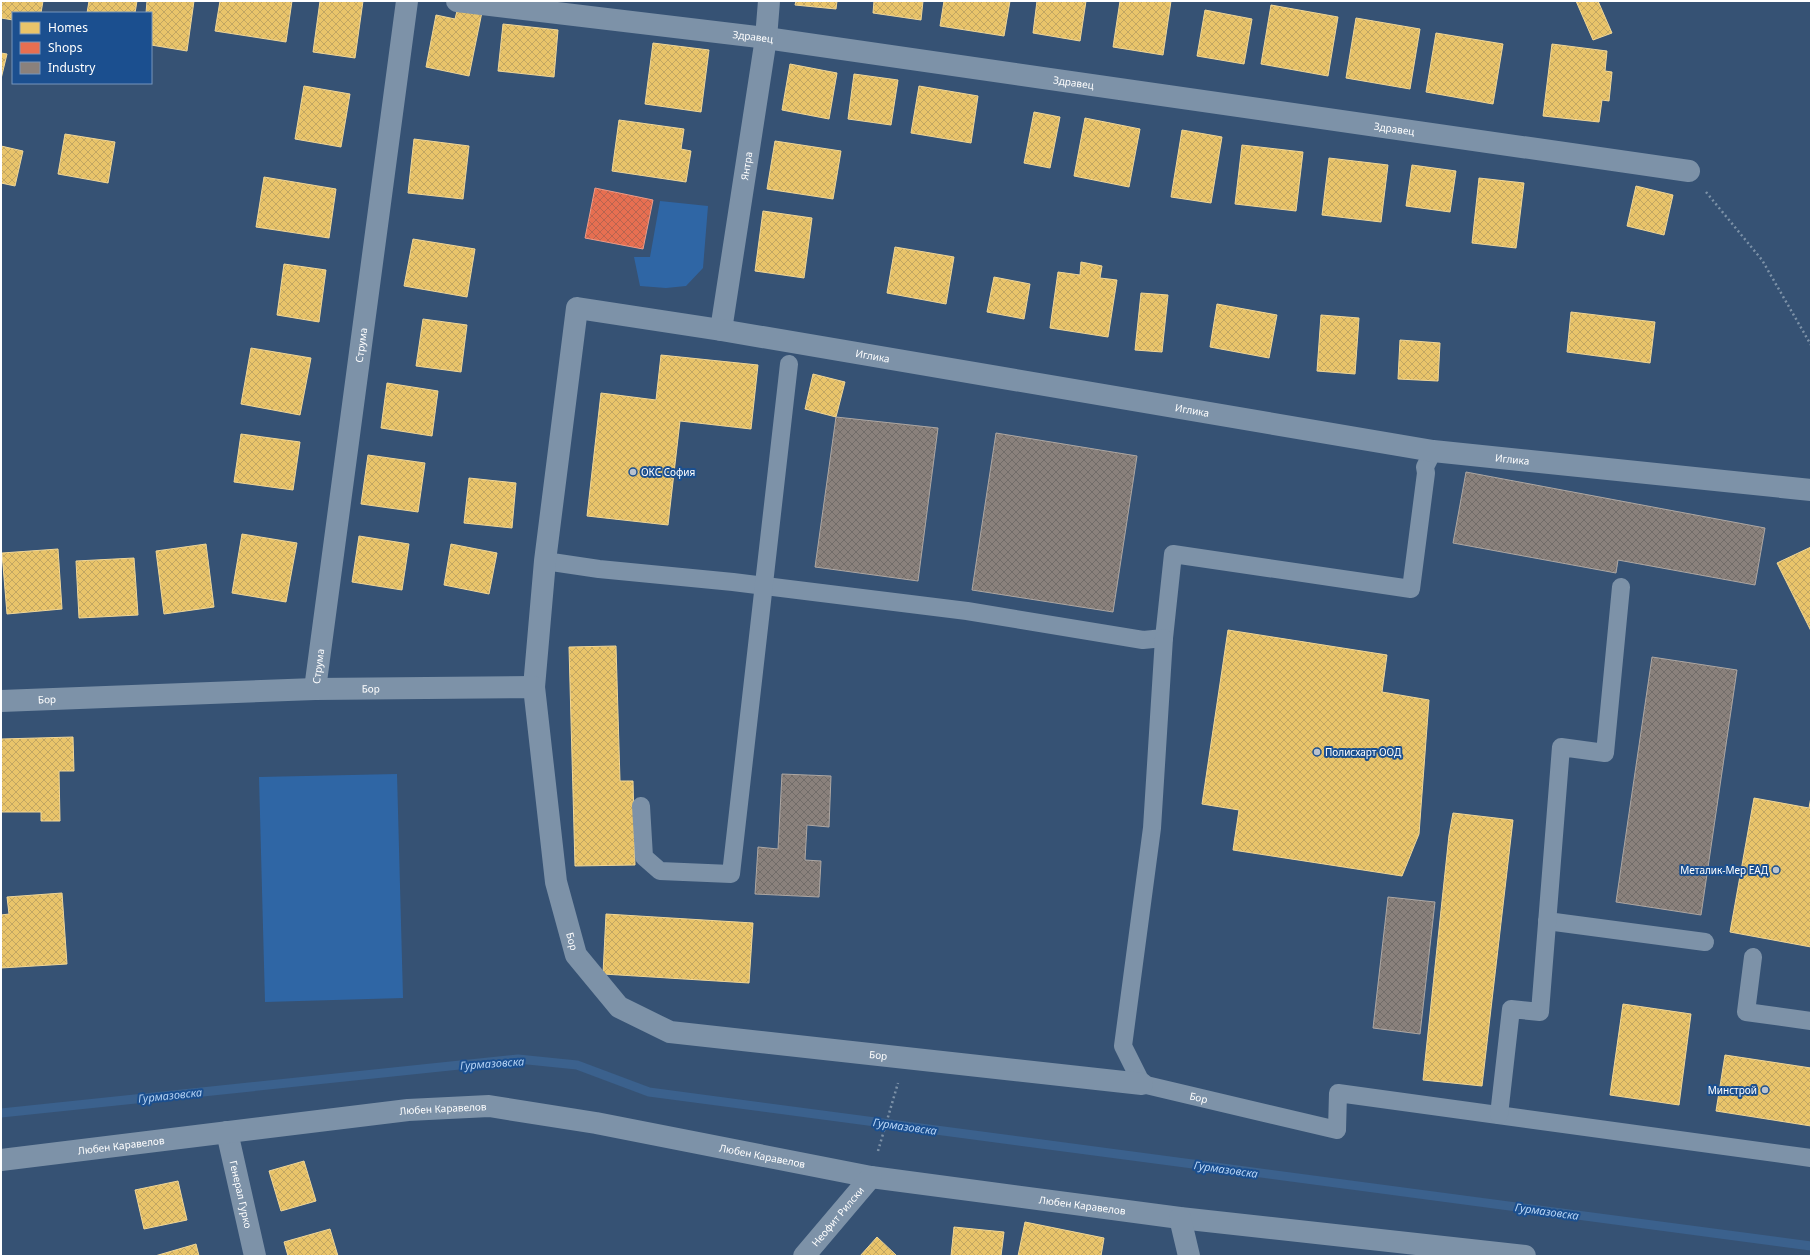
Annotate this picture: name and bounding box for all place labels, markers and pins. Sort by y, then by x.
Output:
place label: ОКС София [641,465,695,479]
marker: ОКС София [628,467,638,477]
place label: Полисхарт ООД [1325,745,1402,759]
marker: Полисхарт ООД [1312,747,1322,757]
place label: Металик-Мер ЕАД [1680,863,1769,877]
marker: Металик-Мер ЕАД [1771,865,1781,875]
place label: Минстрой [1708,1083,1757,1097]
marker: Минстрой [1760,1085,1770,1095]

